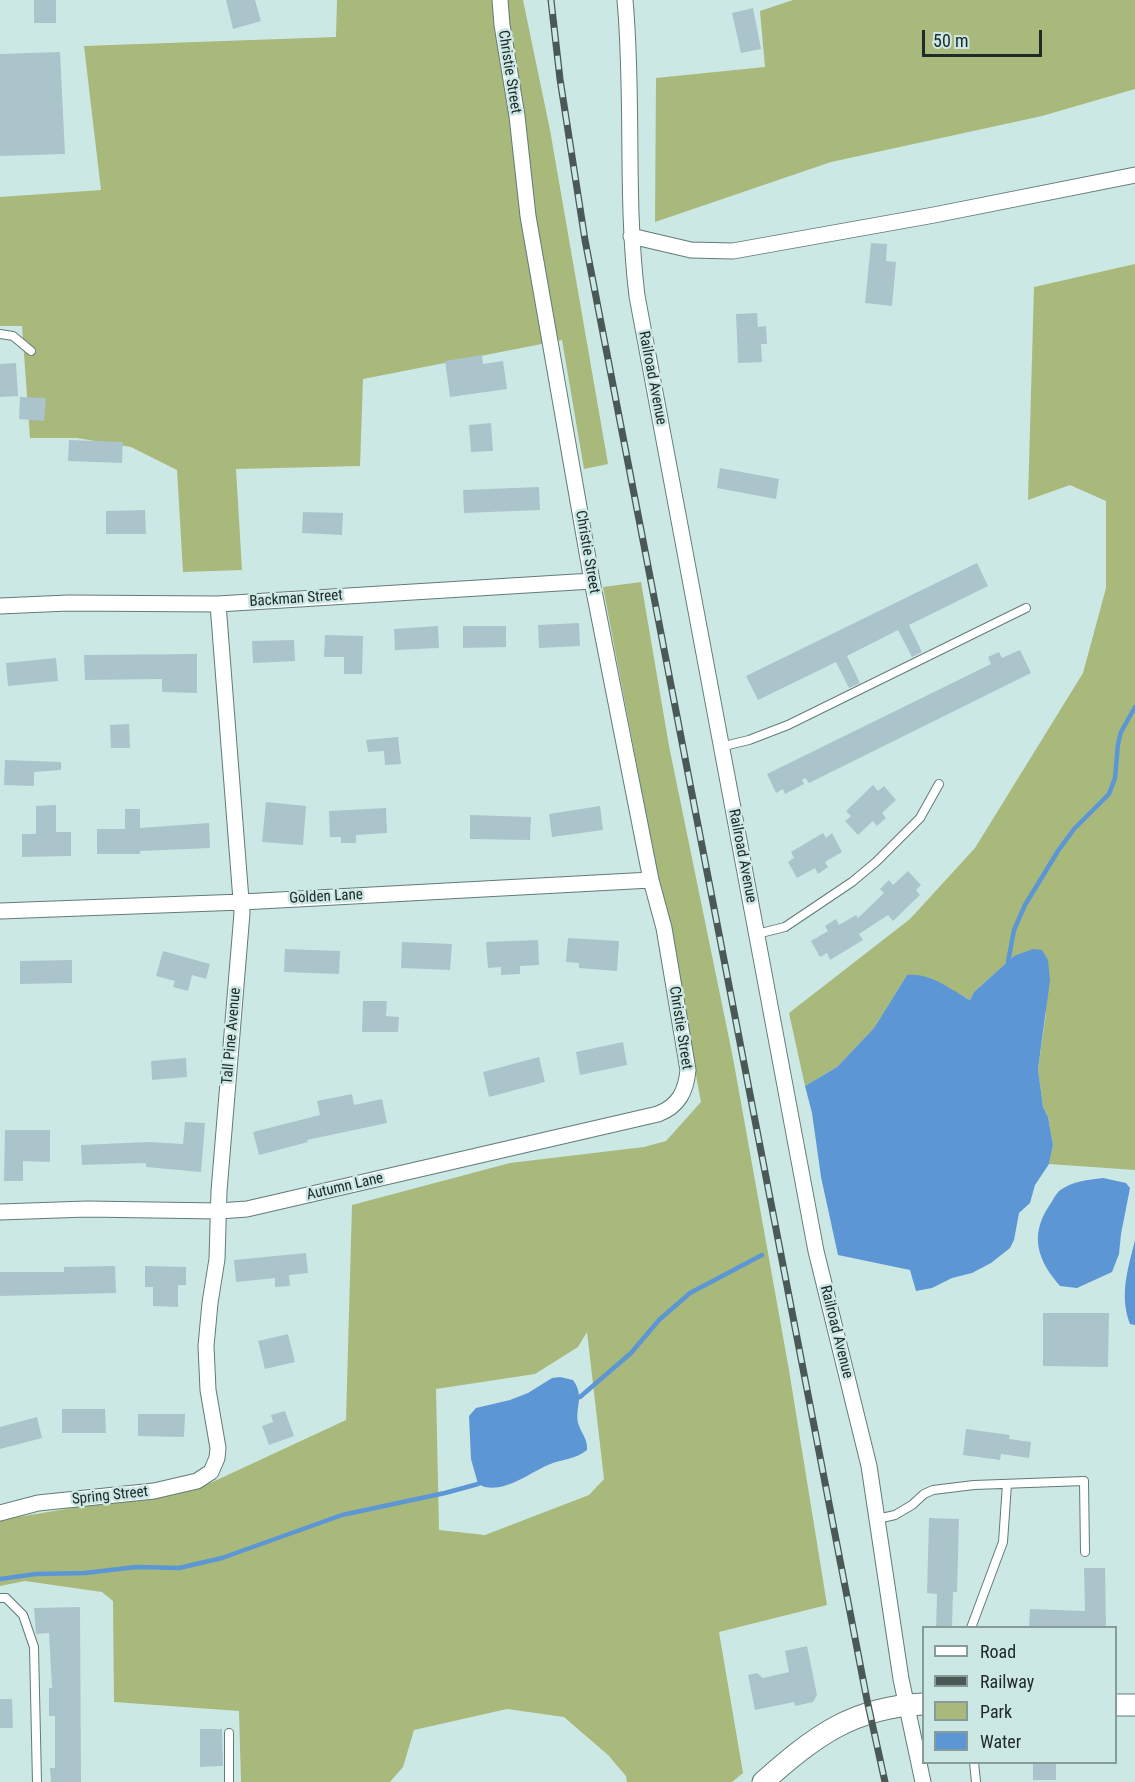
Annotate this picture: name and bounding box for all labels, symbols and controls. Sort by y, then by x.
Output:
scale bar [925,18,1045,56]
street label: Christie Street [494,29,524,115]
text: 50 m [933,30,968,51]
street label: Railroad Avenue [634,330,670,426]
street label: Christie Street [571,509,603,595]
street label: Backman Street [249,587,343,611]
street label: Railroad Avenue [724,808,760,904]
street label: Golden Lane [289,886,363,908]
street label: Christie Street [665,985,695,1071]
street label: Tall Pine Avenue [219,987,245,1085]
street label: Autumn Lane [305,1169,385,1205]
street label: Railroad Avenue [816,1284,856,1380]
street label: Spring Street [71,1483,149,1509]
legend [922,1626,1117,1764]
text: Road [980,1641,1016,1662]
text: Railway [980,1671,1034,1692]
text: Park [980,1701,1012,1722]
text: Water [980,1731,1021,1752]

